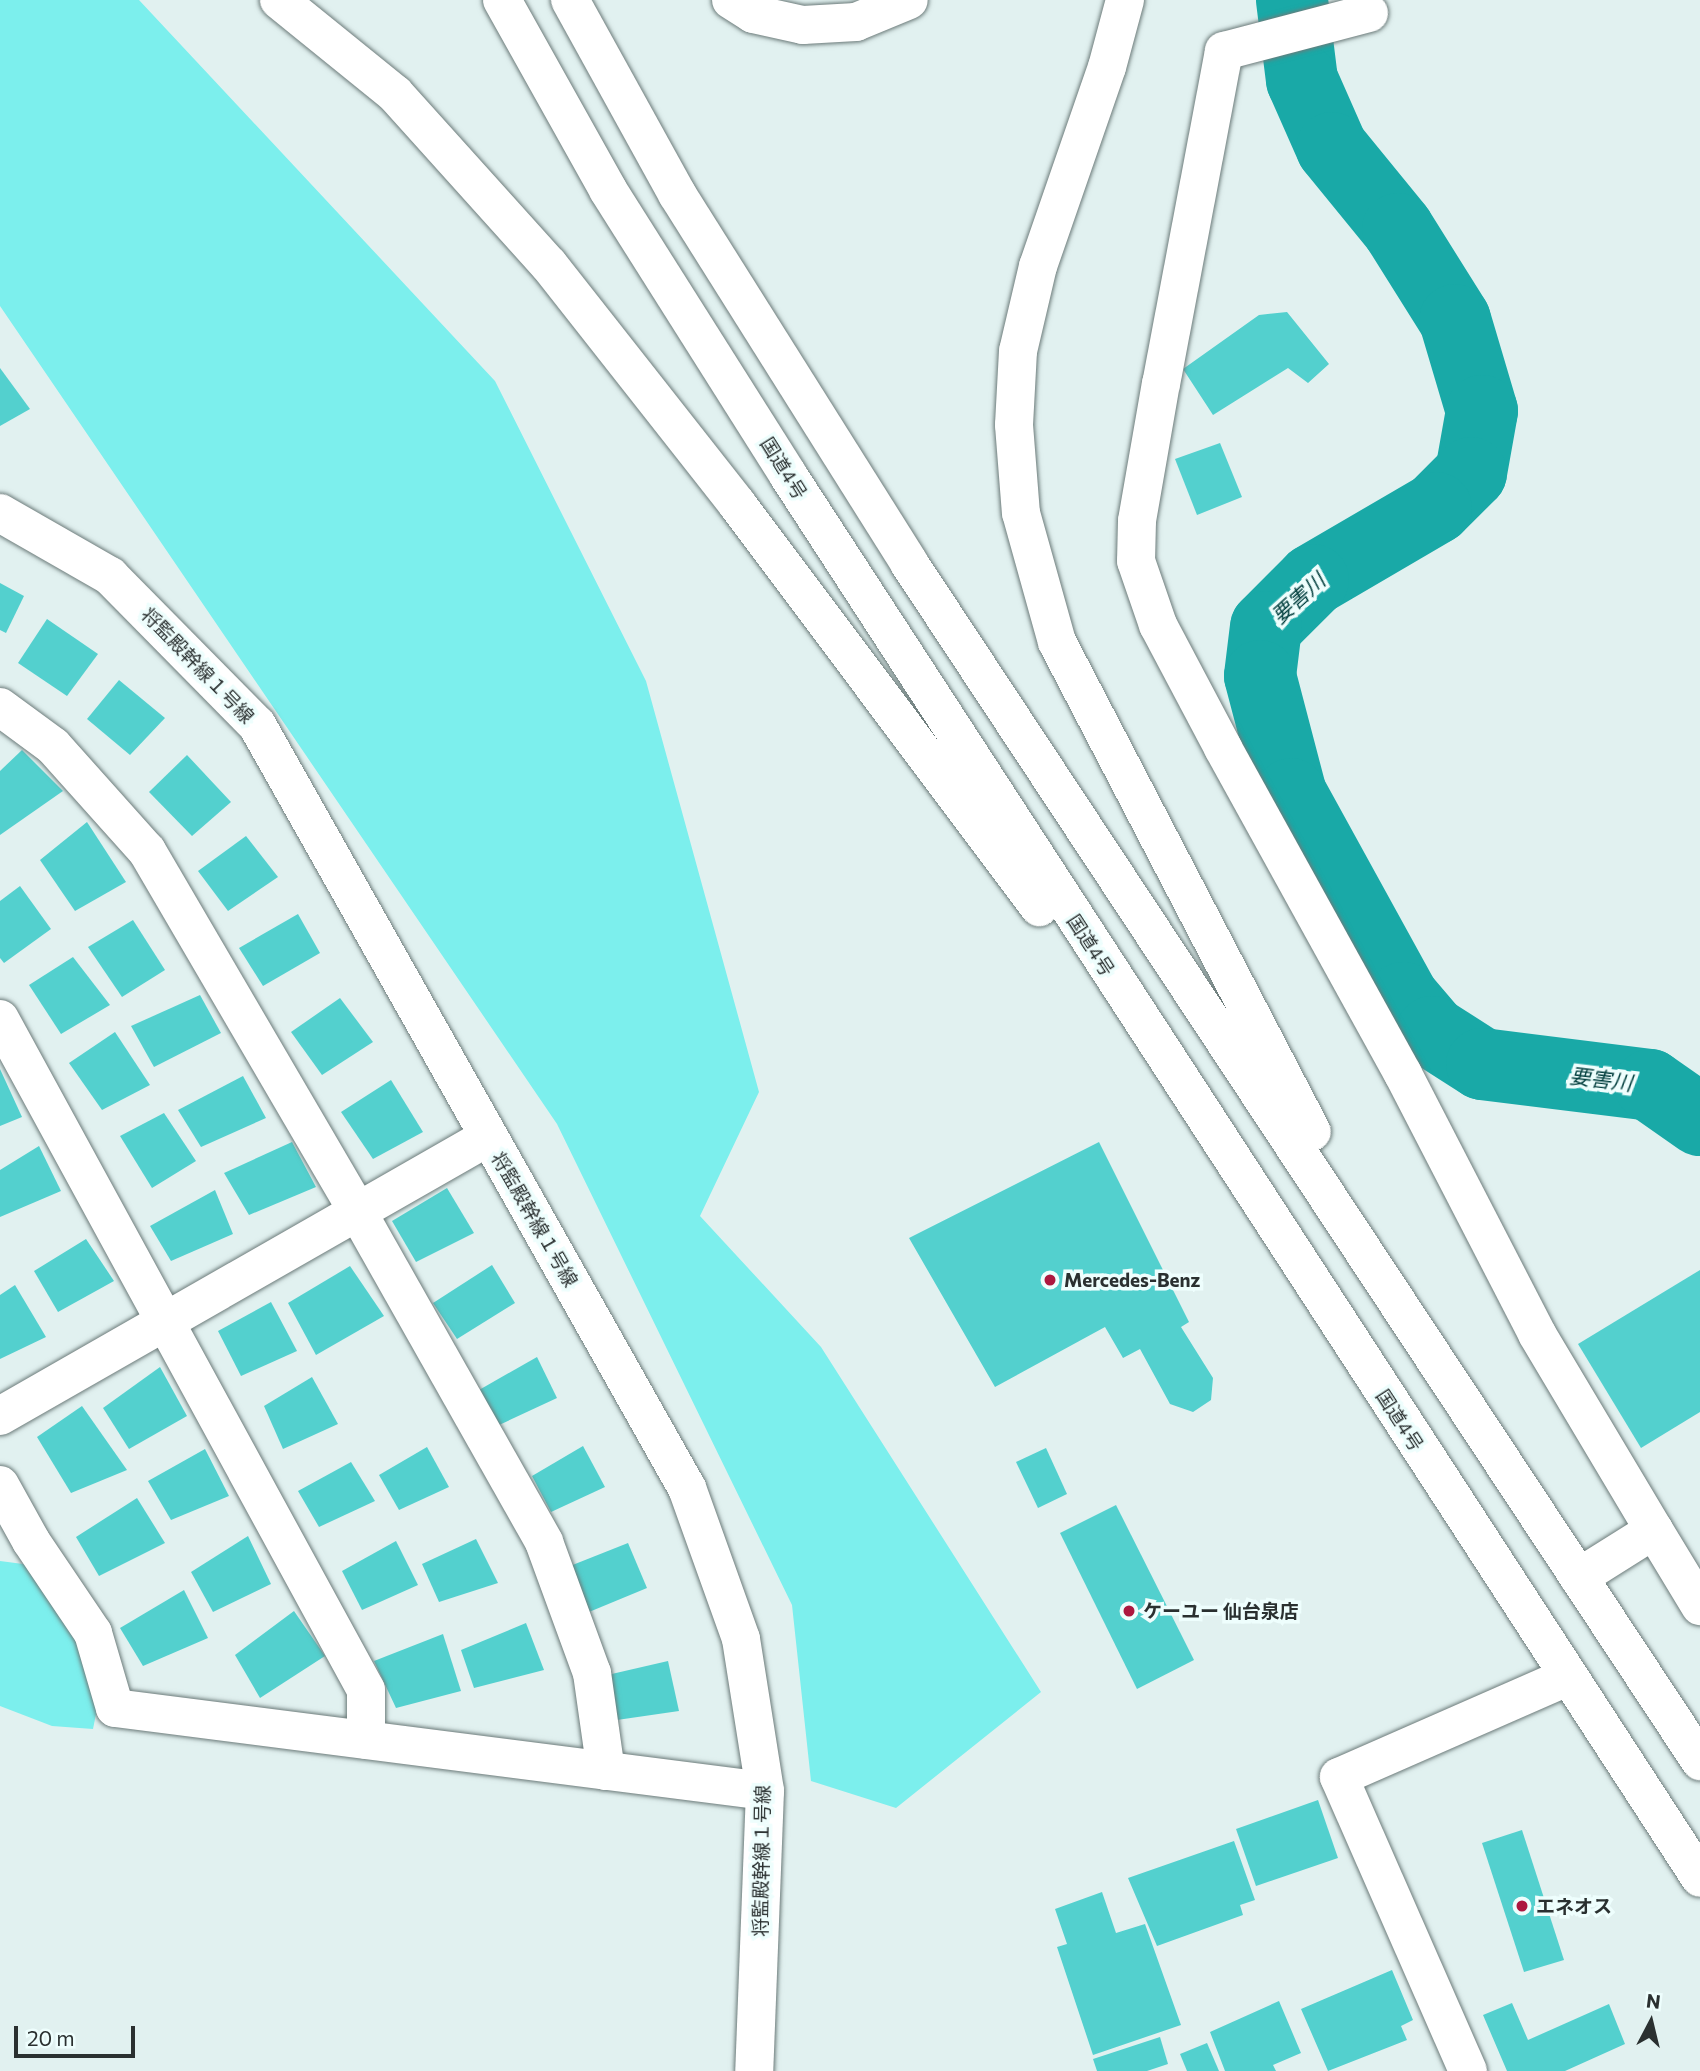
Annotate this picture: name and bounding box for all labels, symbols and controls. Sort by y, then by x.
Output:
street label: 国道4号 [756,433,812,503]
water label: 要害川 [1266,568,1330,628]
street label: 将監殿幹線１号線 [137,602,259,728]
street label: 国道4号 [1063,910,1119,980]
water label: 要害川 [1568,1063,1634,1095]
street label: 将監殿幹線１号線 [487,1147,583,1291]
place label: Mercedes-Benz [1064,1269,1200,1291]
marker: Mercedes-Benz [1042,1272,1058,1288]
street label: 国道4号 [1372,1385,1428,1455]
place label: ケーユー 仙台泉店 [1143,1600,1299,1622]
marker: ケーユー 仙台泉店 [1121,1603,1137,1619]
street label: 将監殿幹線１号線 [748,1785,774,1937]
place label: エネオス [1536,1895,1612,1917]
marker: エネオス [1514,1898,1530,1914]
north arrow [1616,1987,1686,2057]
text: N [1645,1988,1662,2013]
scale bar [18,2011,138,2056]
text: 20 m [27,2025,75,2050]

